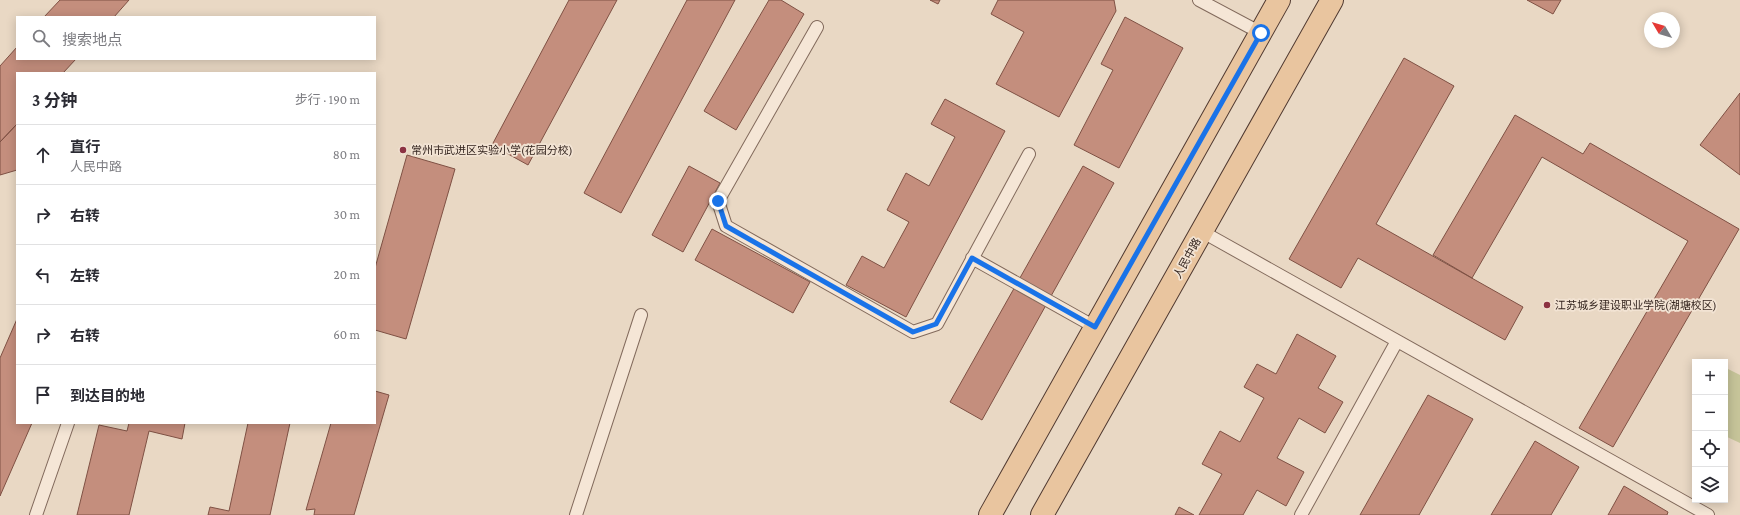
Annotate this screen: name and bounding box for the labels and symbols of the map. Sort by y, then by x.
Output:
north arrow [1644,12,1680,48]
route start [1252,24,1270,42]
place label: 常州市武进区实验小学(花园分校) [411,144,573,157]
marker: 常州市武进区实验小学(花园分校) [398,145,408,155]
route end [709,192,727,210]
street label: 人民中路 [1171,236,1203,280]
place label: 江苏城乡建设职业学院(湖塘校区) [1555,299,1717,312]
marker: 江苏城乡建设职业学院(湖塘校区) [1542,300,1552,310]

